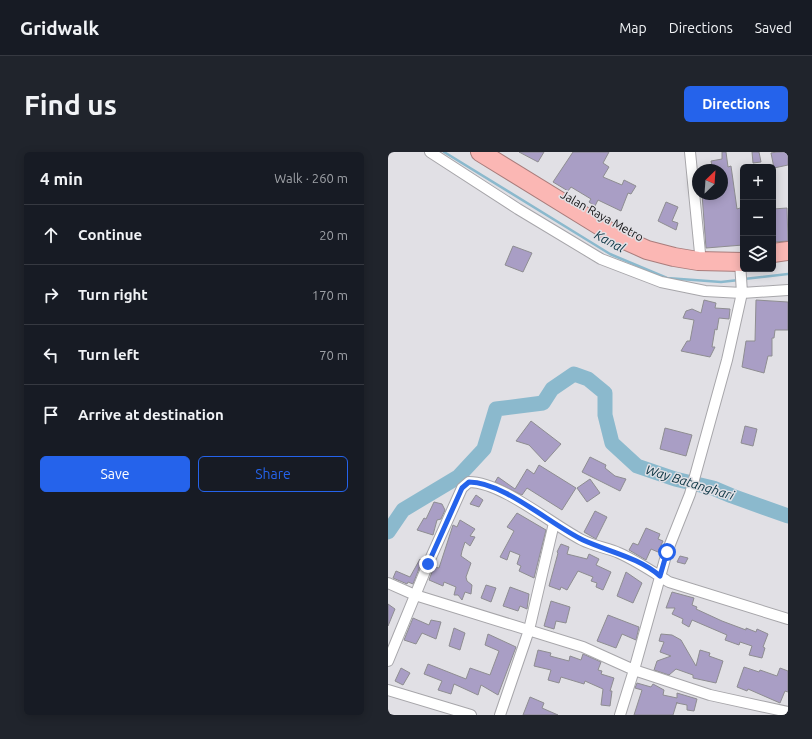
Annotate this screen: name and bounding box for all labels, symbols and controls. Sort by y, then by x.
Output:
text: Gridwalk [20,17,99,39]
text: Map [619,20,647,36]
text: Directions [669,20,733,36]
text: Saved [755,20,792,36]
button: Directions [684,86,788,122]
text: Find us [24,89,117,120]
north arrow [692,164,728,200]
map controls [740,164,776,272]
button: + [740,164,776,200]
text: 4 min [40,169,83,188]
text: Walk · 260 m [274,171,348,185]
street label: Jalan Raya Metro [559,187,646,244]
button: − [740,200,776,236]
icon: ahead [40,224,62,246]
text: Continue [78,226,142,243]
water label: Kanal [592,227,628,255]
text: 20 m [319,228,348,242]
button: layers [740,236,776,272]
icon: right [40,284,62,306]
text: Turn right [78,286,148,303]
text: 170 m [312,288,348,302]
icon: left [40,344,62,366]
text: Turn left [78,346,139,363]
text: 70 m [319,348,348,362]
icon: arrive [40,404,62,426]
text: Arrive at destination [78,406,224,423]
button: Save [40,456,190,492]
button: Share [198,456,348,492]
water label: Way Batanghari [644,462,736,502]
route start [658,543,676,561]
route end [419,555,437,573]

